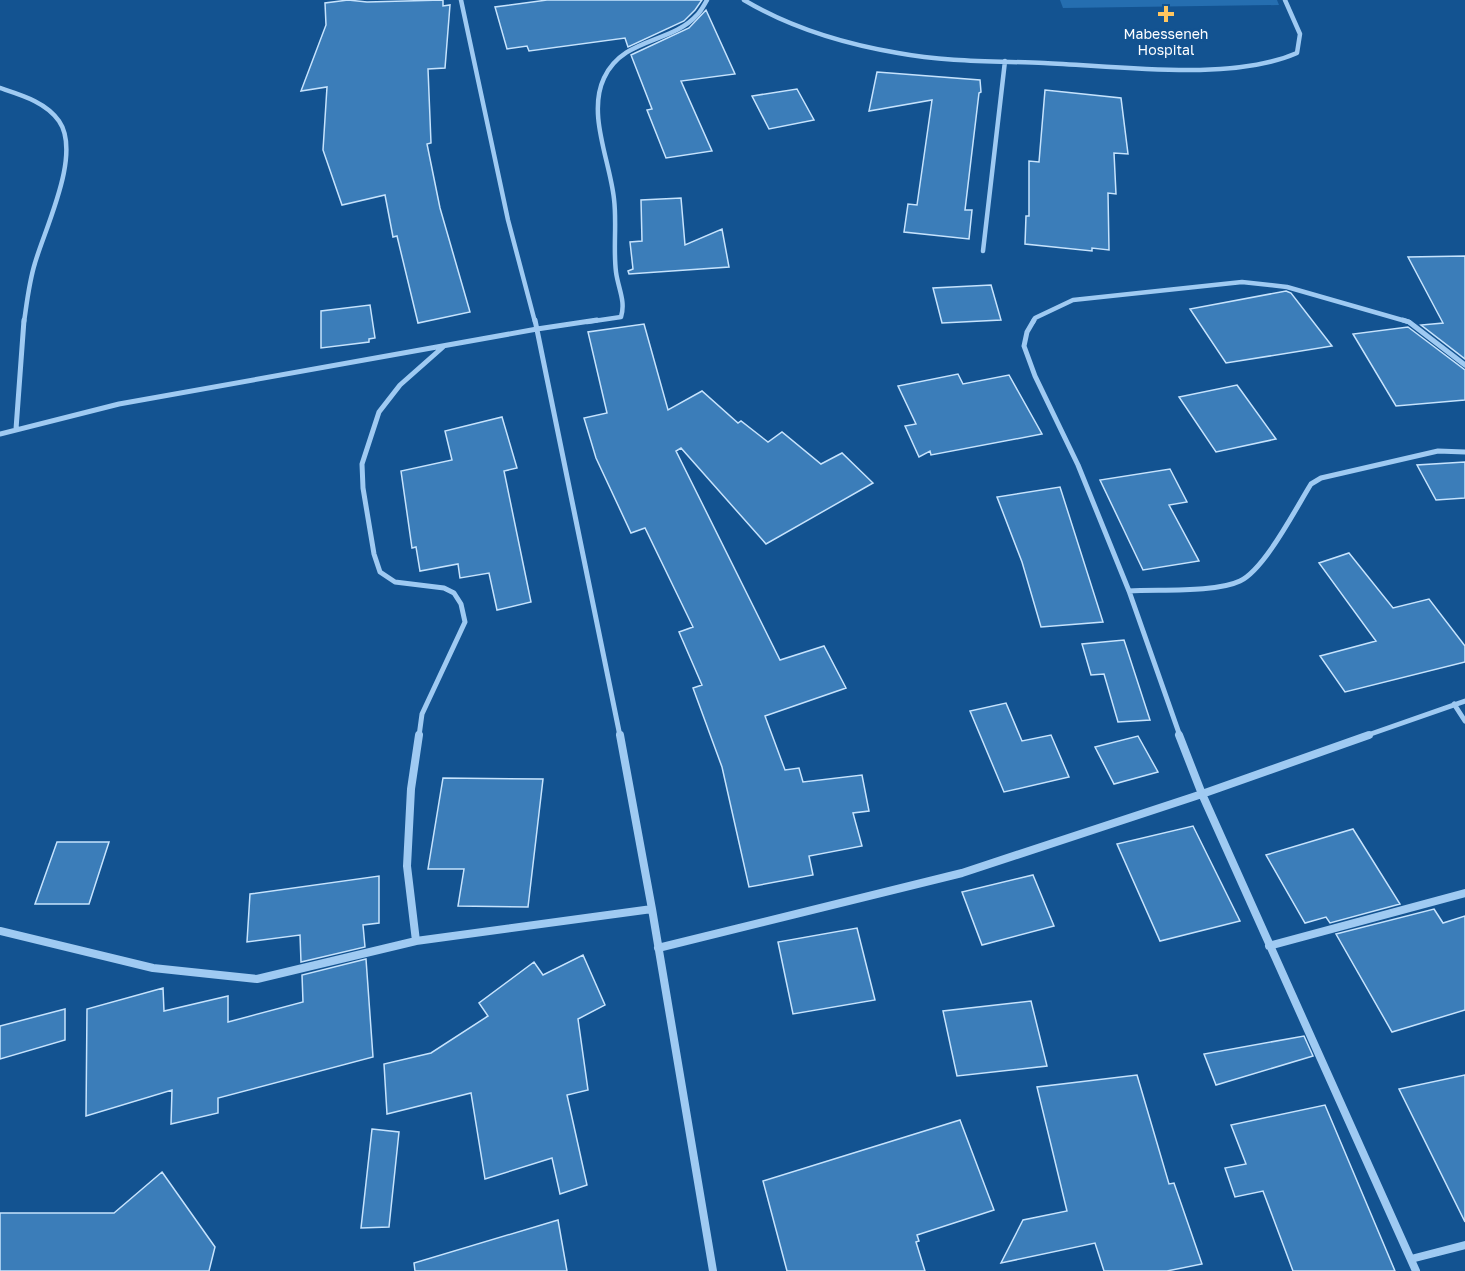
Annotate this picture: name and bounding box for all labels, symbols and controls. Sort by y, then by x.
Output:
marker: Mabesseneh Hospital [1157,5,1175,23]
place label: Mabesseneh Hospital [1124,25,1208,58]

